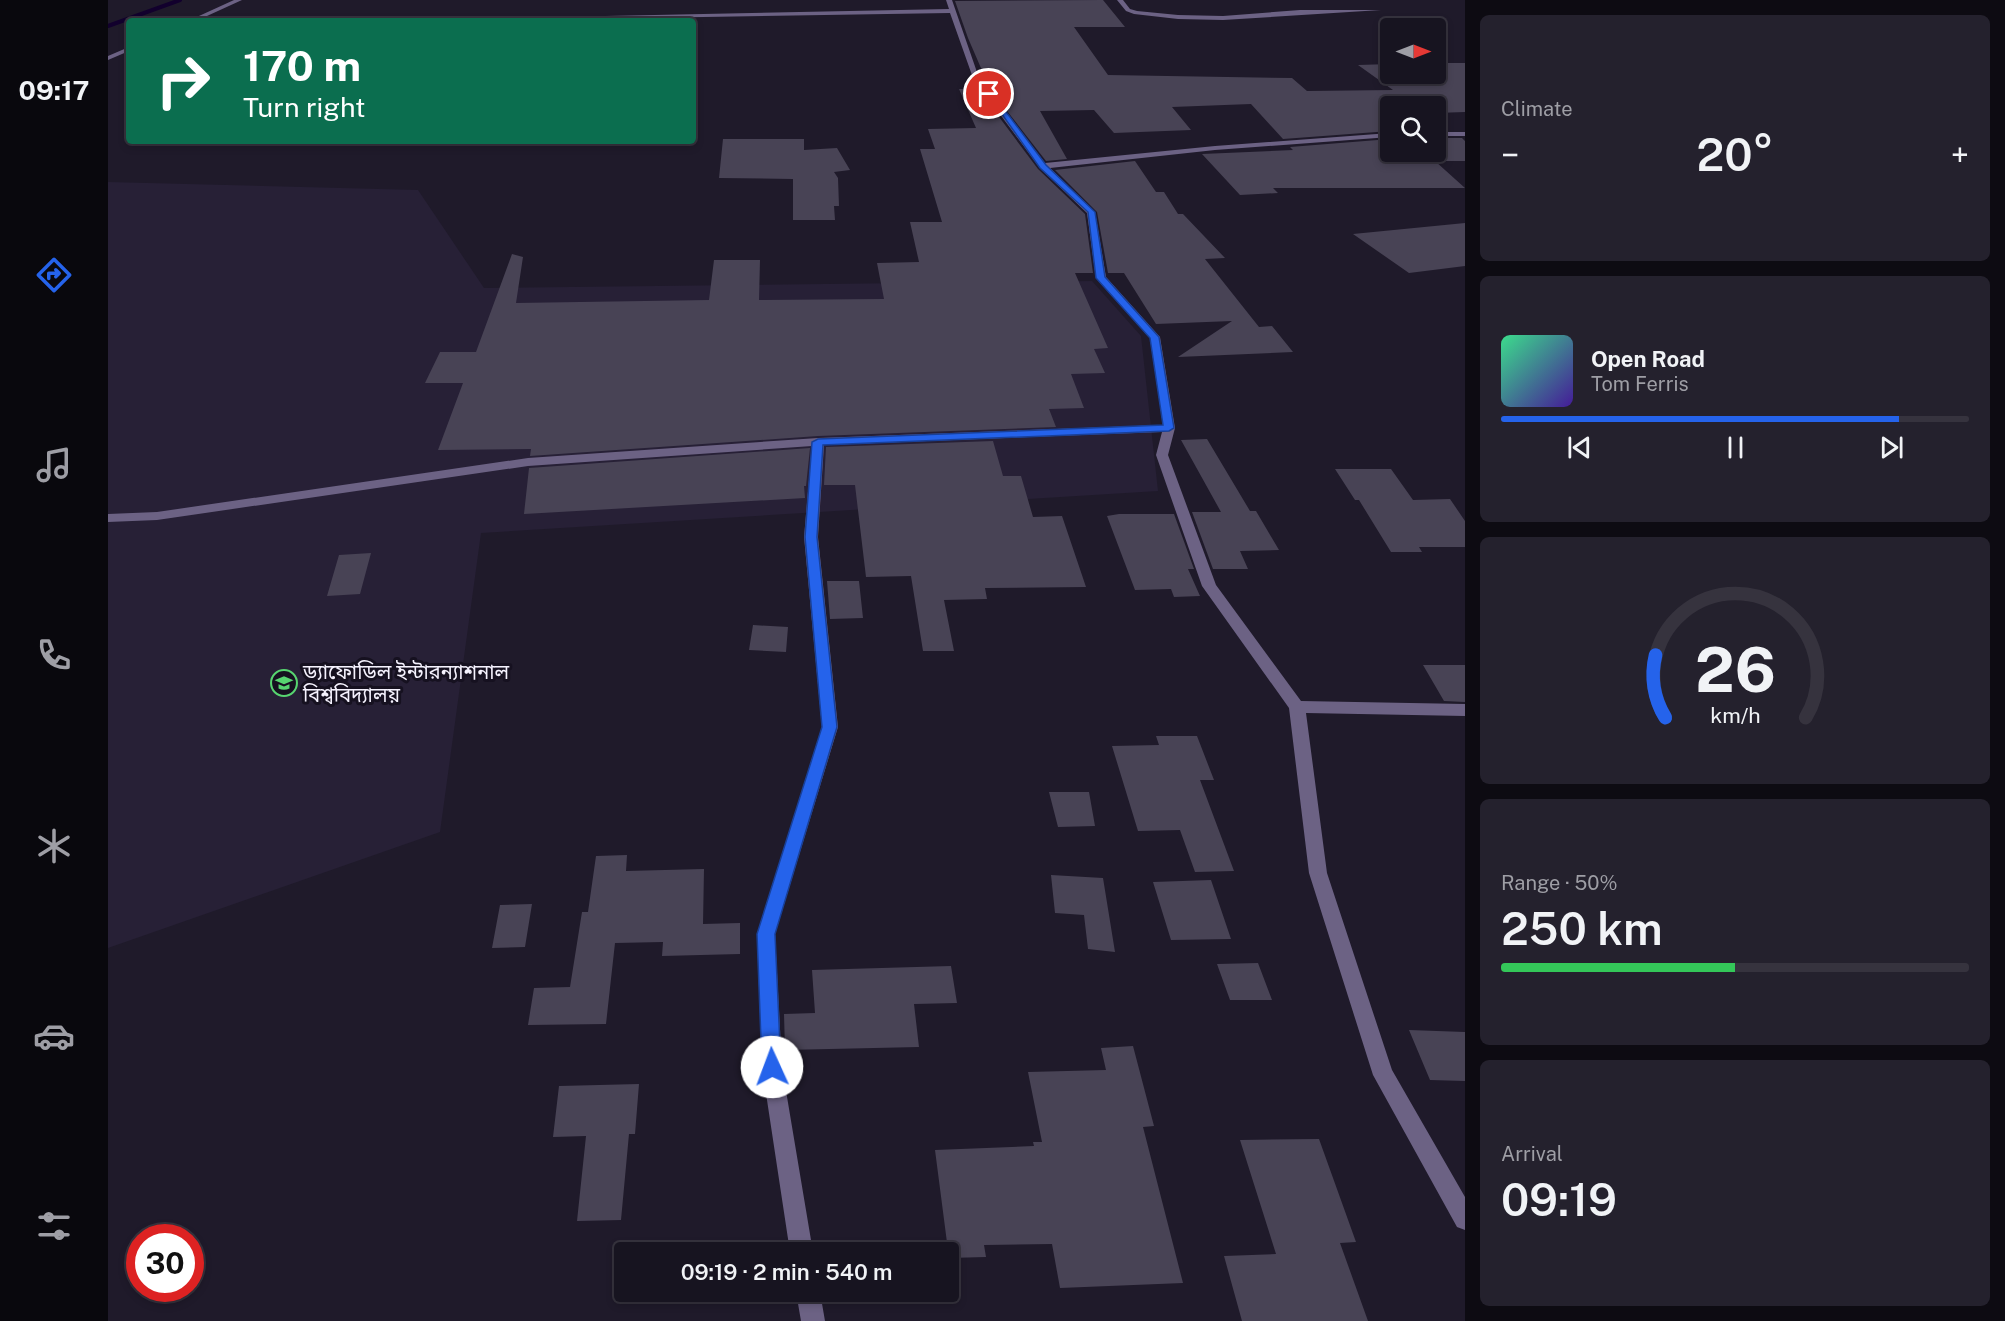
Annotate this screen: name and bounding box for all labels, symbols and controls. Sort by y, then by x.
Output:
north arrow [1380,18,1446,84]
map controls [1380,18,1446,162]
text: 170 m [243,41,361,90]
icon: right [144,42,222,120]
pin [963,68,1014,119]
text: 09:17 [19,74,89,106]
icon: arrive [972,77,1005,110]
text: Turn right [243,91,366,123]
button: search [1380,96,1446,162]
text: Climate [1501,97,1573,121]
text: 20° [1696,128,1774,181]
text: − [1501,136,1519,174]
text: + [1951,136,1969,174]
icon: directions [33,254,75,296]
text: Open Road [1591,346,1705,372]
text: Tom Ferris [1591,372,1689,396]
icon: previous [1563,431,1596,464]
icon: pause [1719,431,1752,464]
icon: next [1875,431,1908,464]
icon: music [33,444,75,486]
text: 26 [1695,633,1775,706]
icon: phone [33,634,75,676]
place label: ড্যাফোডিল ইন্টারন্যাশনাল বিশ্ববিদ্যালয় [302,660,510,707]
school or university icon: ড্যাফোডিল ইন্টারন্যাশনাল বিশ্ববিদ্যালয় [269,668,299,698]
text: km/h [1710,703,1760,728]
icon: climate [33,825,75,867]
text: Range · 50% [1501,871,1618,895]
text: 250 km [1501,902,1663,955]
icon: car [33,1015,75,1057]
position arrow [740,1035,804,1099]
text: Arrival [1501,1142,1563,1166]
text: 09:19 [1501,1173,1617,1226]
icon: filters [33,1205,75,1247]
speed limit sign: 30 [126,1224,204,1302]
text: 09:19 · 2 min · 540 m [681,1259,892,1285]

